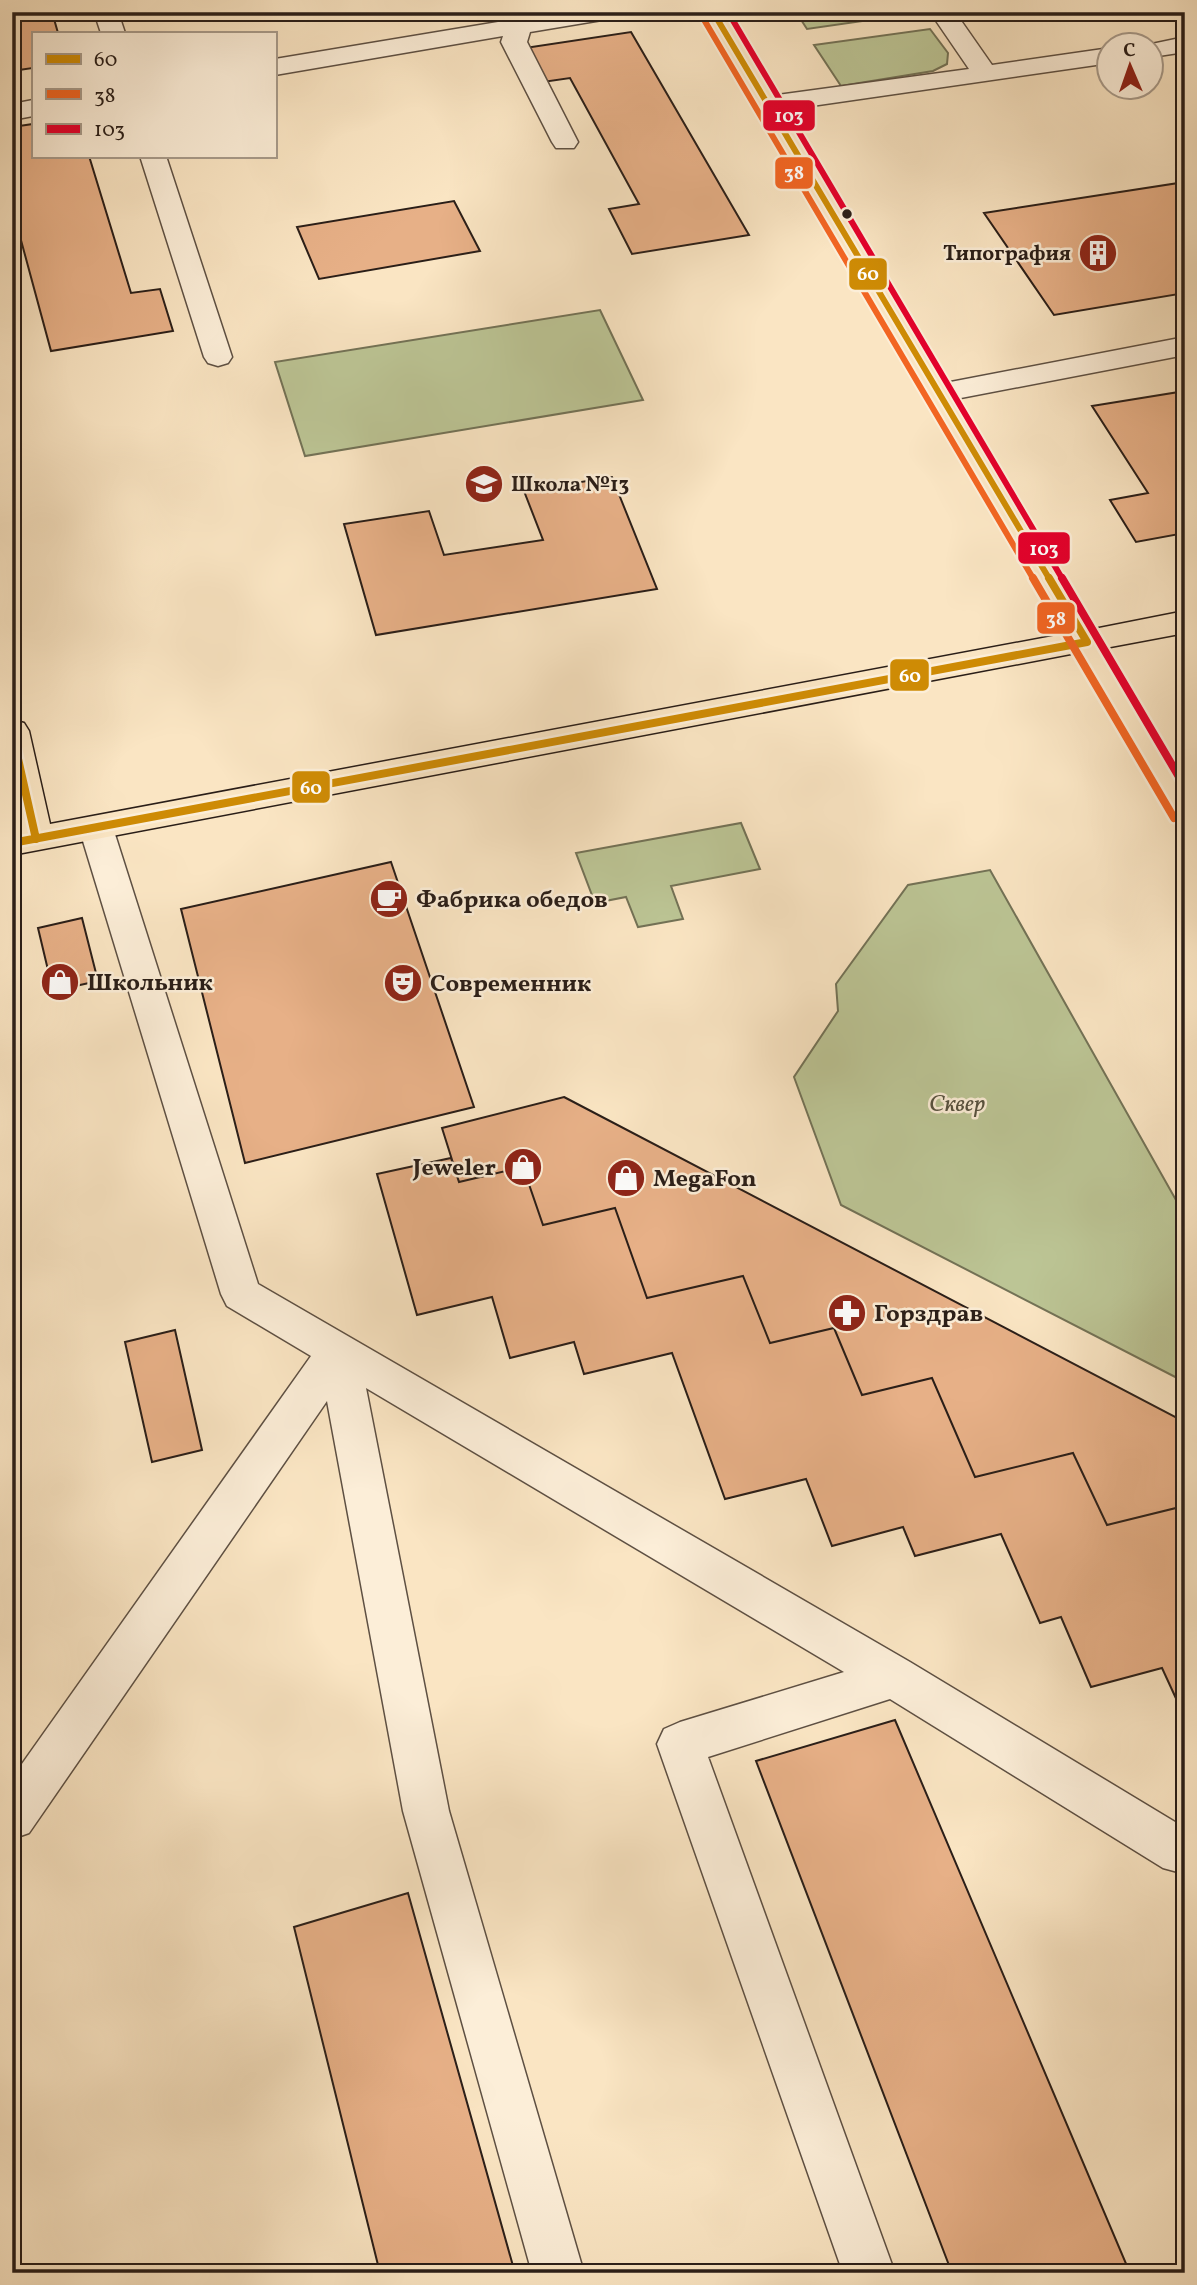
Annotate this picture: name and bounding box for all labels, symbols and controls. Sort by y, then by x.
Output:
legend [32,32,276,158]
north arrow [1096,32,1166,102]
text: С [1123,38,1136,64]
text: 60 [94,46,117,75]
text: 38 [94,82,115,111]
line badge: 103 [762,99,816,132]
text: 103 [775,104,803,130]
text: 103 [94,116,125,145]
line badge: 38 [774,156,814,190]
text: 38 [784,161,804,187]
unlabelled marker [840,207,854,221]
building icon: Типография [1077,232,1119,274]
place label: Типография [943,240,1071,269]
line badge: 60 [848,257,888,291]
text: 60 [857,262,879,288]
school or university icon: Школа №13 [463,463,505,505]
place label: Школа №13 [511,471,629,500]
line badge: 103 [1017,531,1071,565]
text: 103 [1030,537,1058,563]
line badge: 38 [1036,601,1076,635]
text: 38 [1046,607,1066,633]
line badge: 60 [889,658,930,692]
text: 60 [899,664,921,690]
line badge: 60 [291,770,331,804]
text: 60 [300,776,322,802]
cafe icon: Фабрика обедов [368,878,410,920]
place label: Фабрика обедов [416,884,608,918]
shop icon: Школьник [39,961,81,1003]
theatre icon: Современник [382,962,424,1004]
place label: Школьник [87,967,213,1001]
place label: Современник [430,968,591,1002]
park label: Сквер [929,1088,985,1122]
shop icon: Jeweler [502,1146,544,1188]
place label: Jeweler [412,1152,496,1186]
shop icon: MegaFon [605,1157,647,1199]
place label: MegaFon [653,1163,757,1197]
pharmacy icon: Горздрав [826,1292,868,1334]
place label: Горздрав [874,1298,983,1332]

